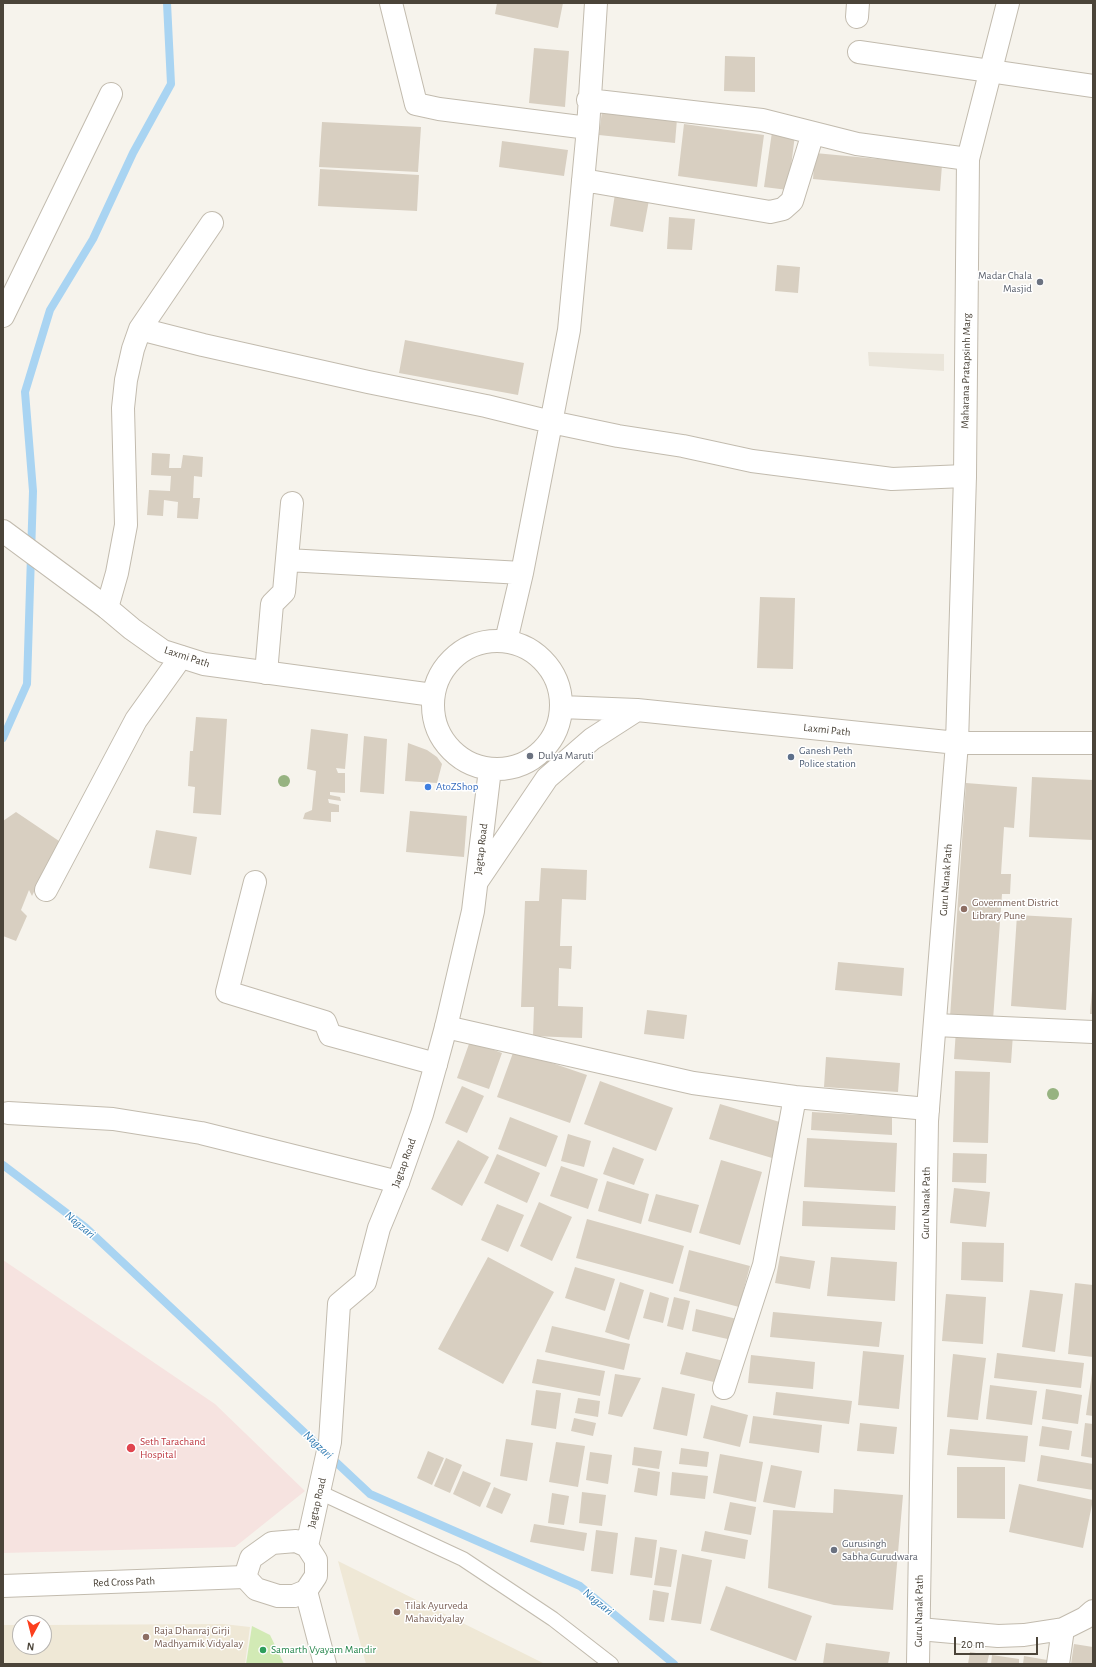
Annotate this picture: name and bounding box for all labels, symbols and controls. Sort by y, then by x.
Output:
place label: Madar Chala Masjid [978,269,1032,295]
marker: Madar Chala Masjid [1035,277,1045,287]
street label: Maharana Pratapsinh Marg [958,313,974,429]
street label: Laxmi Path [162,643,212,671]
street label: Laxmi Path [803,721,851,739]
place label: Ganesh Peth Police station [799,744,856,770]
place label: Dulya Maruti [538,749,594,763]
marker: Dulya Maruti [525,751,535,761]
marker: Ganesh Peth Police station [786,752,796,762]
place label: AtoZShop [436,780,478,794]
marker: AtoZShop [423,782,433,792]
street label: Jagtap Road [471,823,491,875]
street label: Guru Nanak Path [937,843,955,917]
place label: Government District Library Pune [972,896,1058,922]
marker: Government District Library Pune [959,904,969,914]
street label: Jagtap Road [389,1137,419,1189]
street label: Guru Nanak Path [919,1167,933,1239]
water label: Nagzari [62,1208,98,1242]
water label: Nagzari [300,1428,336,1462]
place label: Seth Tarachand Hospital [140,1435,206,1461]
marker: Seth Tarachand Hospital [125,1442,137,1454]
street label: Jagtap Road [305,1476,329,1530]
place label: Gurusingh Sabha Gurudwara [842,1537,918,1563]
marker: Gurusingh Sabha Gurudwara [829,1545,839,1555]
street label: Red Cross Path [93,1574,155,1590]
street label: Guru Nanak Path [912,1575,926,1647]
water label: Nagzari [580,1585,616,1619]
place label: Tilak Ayurveda Mahavidyalay [405,1599,468,1625]
marker: Tilak Ayurveda Mahavidyalay [392,1607,402,1617]
north arrow [12,1615,52,1655]
place label: Raja Dhanraj Girji Madhyamik Vidyalay [154,1624,243,1650]
scale bar [956,1629,1040,1655]
marker: Raja Dhanraj Girji Madhyamik Vidyalay [141,1632,151,1642]
text: 20 m [961,1638,984,1650]
text: N [26,1640,35,1652]
place label: Samarth Vyayam Mandir [271,1643,376,1657]
marker: Samarth Vyayam Mandir [258,1645,268,1655]

